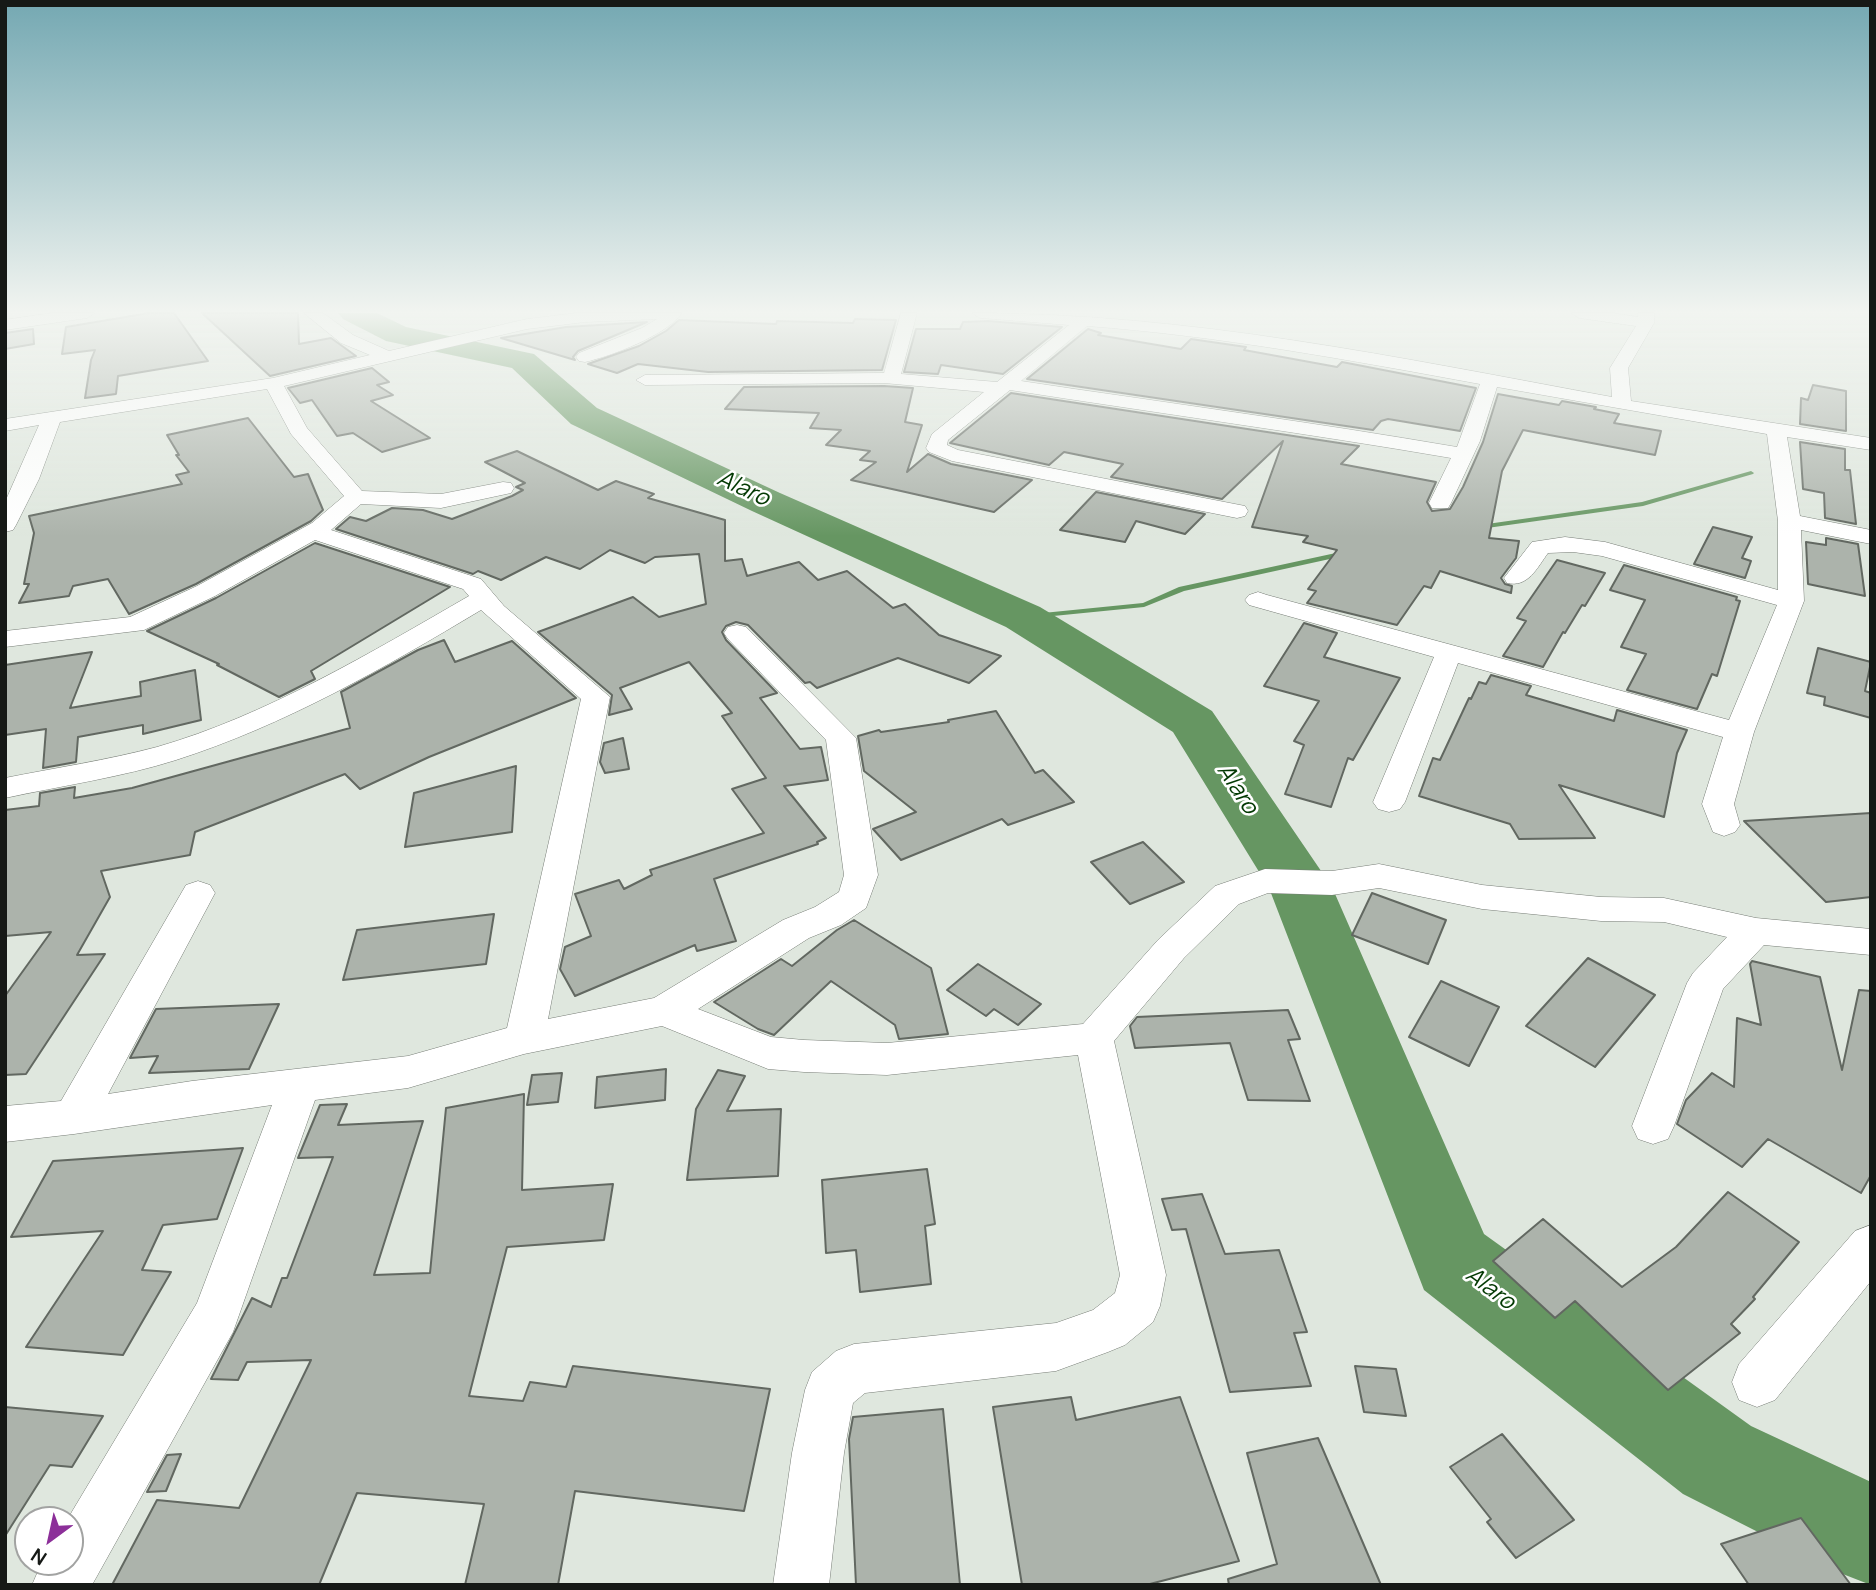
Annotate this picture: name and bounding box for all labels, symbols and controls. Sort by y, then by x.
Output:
water label: Alaro [713,465,773,513]
water label: Alaro [1211,759,1263,819]
water label: Alaro [1460,1262,1520,1316]
north arrow [14,1506,84,1576]
text: N [26,1542,51,1572]

